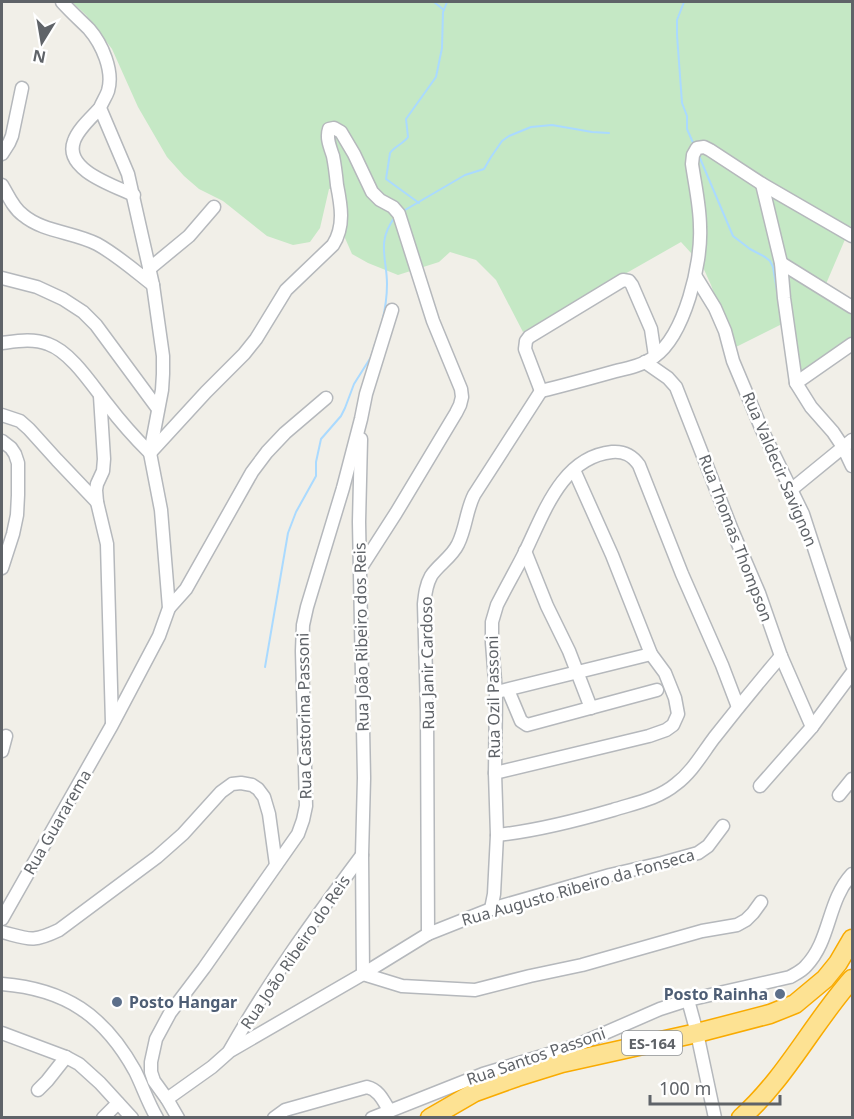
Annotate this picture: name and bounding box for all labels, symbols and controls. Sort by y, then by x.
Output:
north arrow [12,12,72,72]
text: N [31,45,48,69]
street label: Rua Valdecir Savignon [737,388,823,550]
street label: Rua Thomas Thompson [694,451,778,625]
street label: Rua João Ribeiro dos Reis [348,542,374,732]
street label: Rua Janir Cardoso [415,596,439,730]
street label: Rua Castorina Passoni [292,633,316,799]
street label: Rua Ozil Passoni [481,635,505,759]
street label: Rua Guararema [18,765,96,879]
street label: Rua Augusto Ribeiro da Fonseca [459,843,697,931]
street label: Rua João Ribeiro do Reis [235,871,355,1033]
place label: Posto Rainha [664,983,768,1005]
marker: Posto Rainha [773,987,787,1001]
place label: Posto Hangar [129,991,237,1013]
marker: Posto Hangar [110,995,124,1009]
street label: Rua Santos Passoni [464,1022,608,1090]
road number: ES-164 [622,1031,682,1055]
scale bar [650,1068,780,1106]
text: 100 m [659,1076,711,1100]

